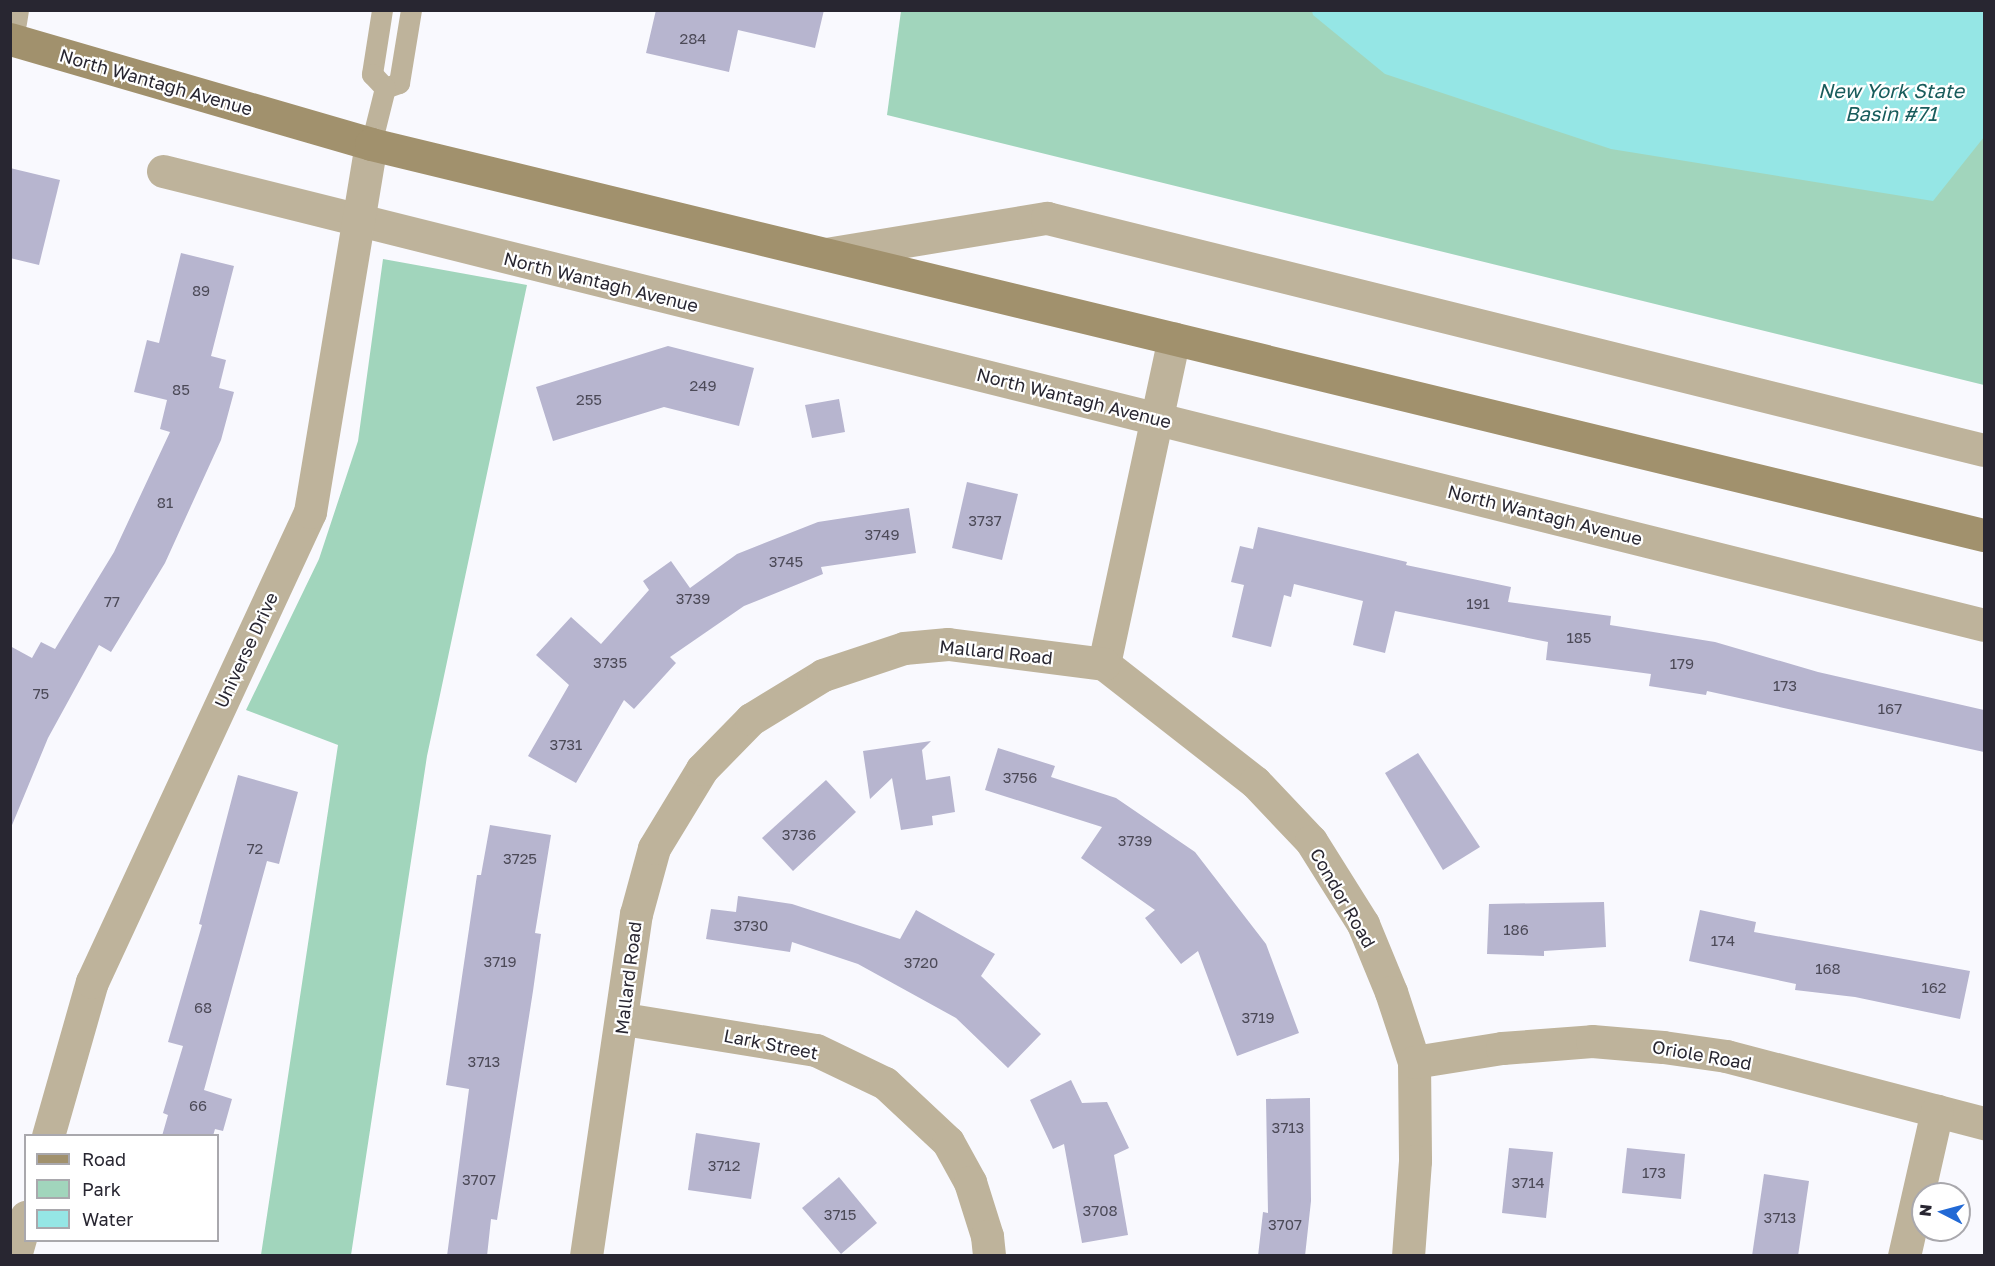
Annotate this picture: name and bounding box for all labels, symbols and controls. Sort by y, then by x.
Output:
house number: 284 [680,30,706,48]
street label: North Wantagh Avenue [57,44,255,120]
water label: New York State Basin #71 [1818,78,1964,125]
street label: North Wantagh Avenue [501,247,701,317]
house number: 89 [192,282,210,300]
street label: North Wantagh Avenue [974,363,1174,433]
house number: 249 [690,377,716,395]
house number: 85 [172,381,190,399]
house number: 255 [576,391,602,409]
street label: North Wantagh Avenue [1445,480,1645,550]
house number: 81 [157,494,173,512]
house number: 3737 [968,512,1002,530]
house number: 3749 [865,526,899,544]
house number: 3745 [769,553,803,571]
street label: Universe Drive [210,589,282,711]
house number: 3739 [676,590,710,608]
house number: 77 [104,593,120,611]
house number: 191 [1466,595,1490,613]
house number: 185 [1566,629,1592,647]
street label: Mallard Road [938,635,1054,669]
house number: 3735 [593,654,627,672]
house number: 179 [1670,655,1694,673]
house number: 173 [1773,677,1797,695]
house number: 75 [33,685,49,703]
house number: 167 [1878,700,1902,718]
house number: 3731 [550,736,582,754]
house number: 3756 [1003,769,1037,787]
house number: 3736 [782,826,816,844]
house number: 3739 [1118,832,1152,850]
house number: 72 [247,840,263,858]
street label: Condor Road [1306,844,1380,952]
house number: 3725 [503,850,537,868]
house number: 3730 [734,917,768,935]
street label: Mallard Road [610,920,646,1036]
house number: 186 [1503,921,1529,939]
house number: 174 [1711,932,1735,950]
house number: 3719 [483,953,517,971]
house number: 3720 [904,954,938,972]
house number: 168 [1815,960,1841,978]
house number: 162 [1921,979,1947,997]
house number: 68 [194,999,212,1017]
house number: 3719 [1241,1009,1275,1027]
street label: Lark Street [722,1024,820,1064]
street label: Oriole Road [1651,1036,1753,1074]
house number: 3713 [468,1053,500,1071]
house number: 66 [189,1097,207,1115]
house number: 3713 [1272,1119,1304,1137]
legend [24,1134,219,1242]
text: Road [82,1148,126,1170]
house number: 3712 [708,1157,740,1175]
house number: 173 [1642,1164,1666,1182]
house number: 3707 [462,1171,496,1189]
house number: 3714 [1511,1174,1545,1192]
text: Park [82,1178,121,1200]
north arrow [1911,1182,1971,1242]
house number: 3708 [1082,1202,1118,1220]
text: N [1915,1203,1936,1217]
house number: 3715 [824,1206,856,1224]
text: Water [82,1208,133,1230]
house number: 3713 [1764,1209,1796,1227]
house number: 3707 [1268,1216,1302,1234]

